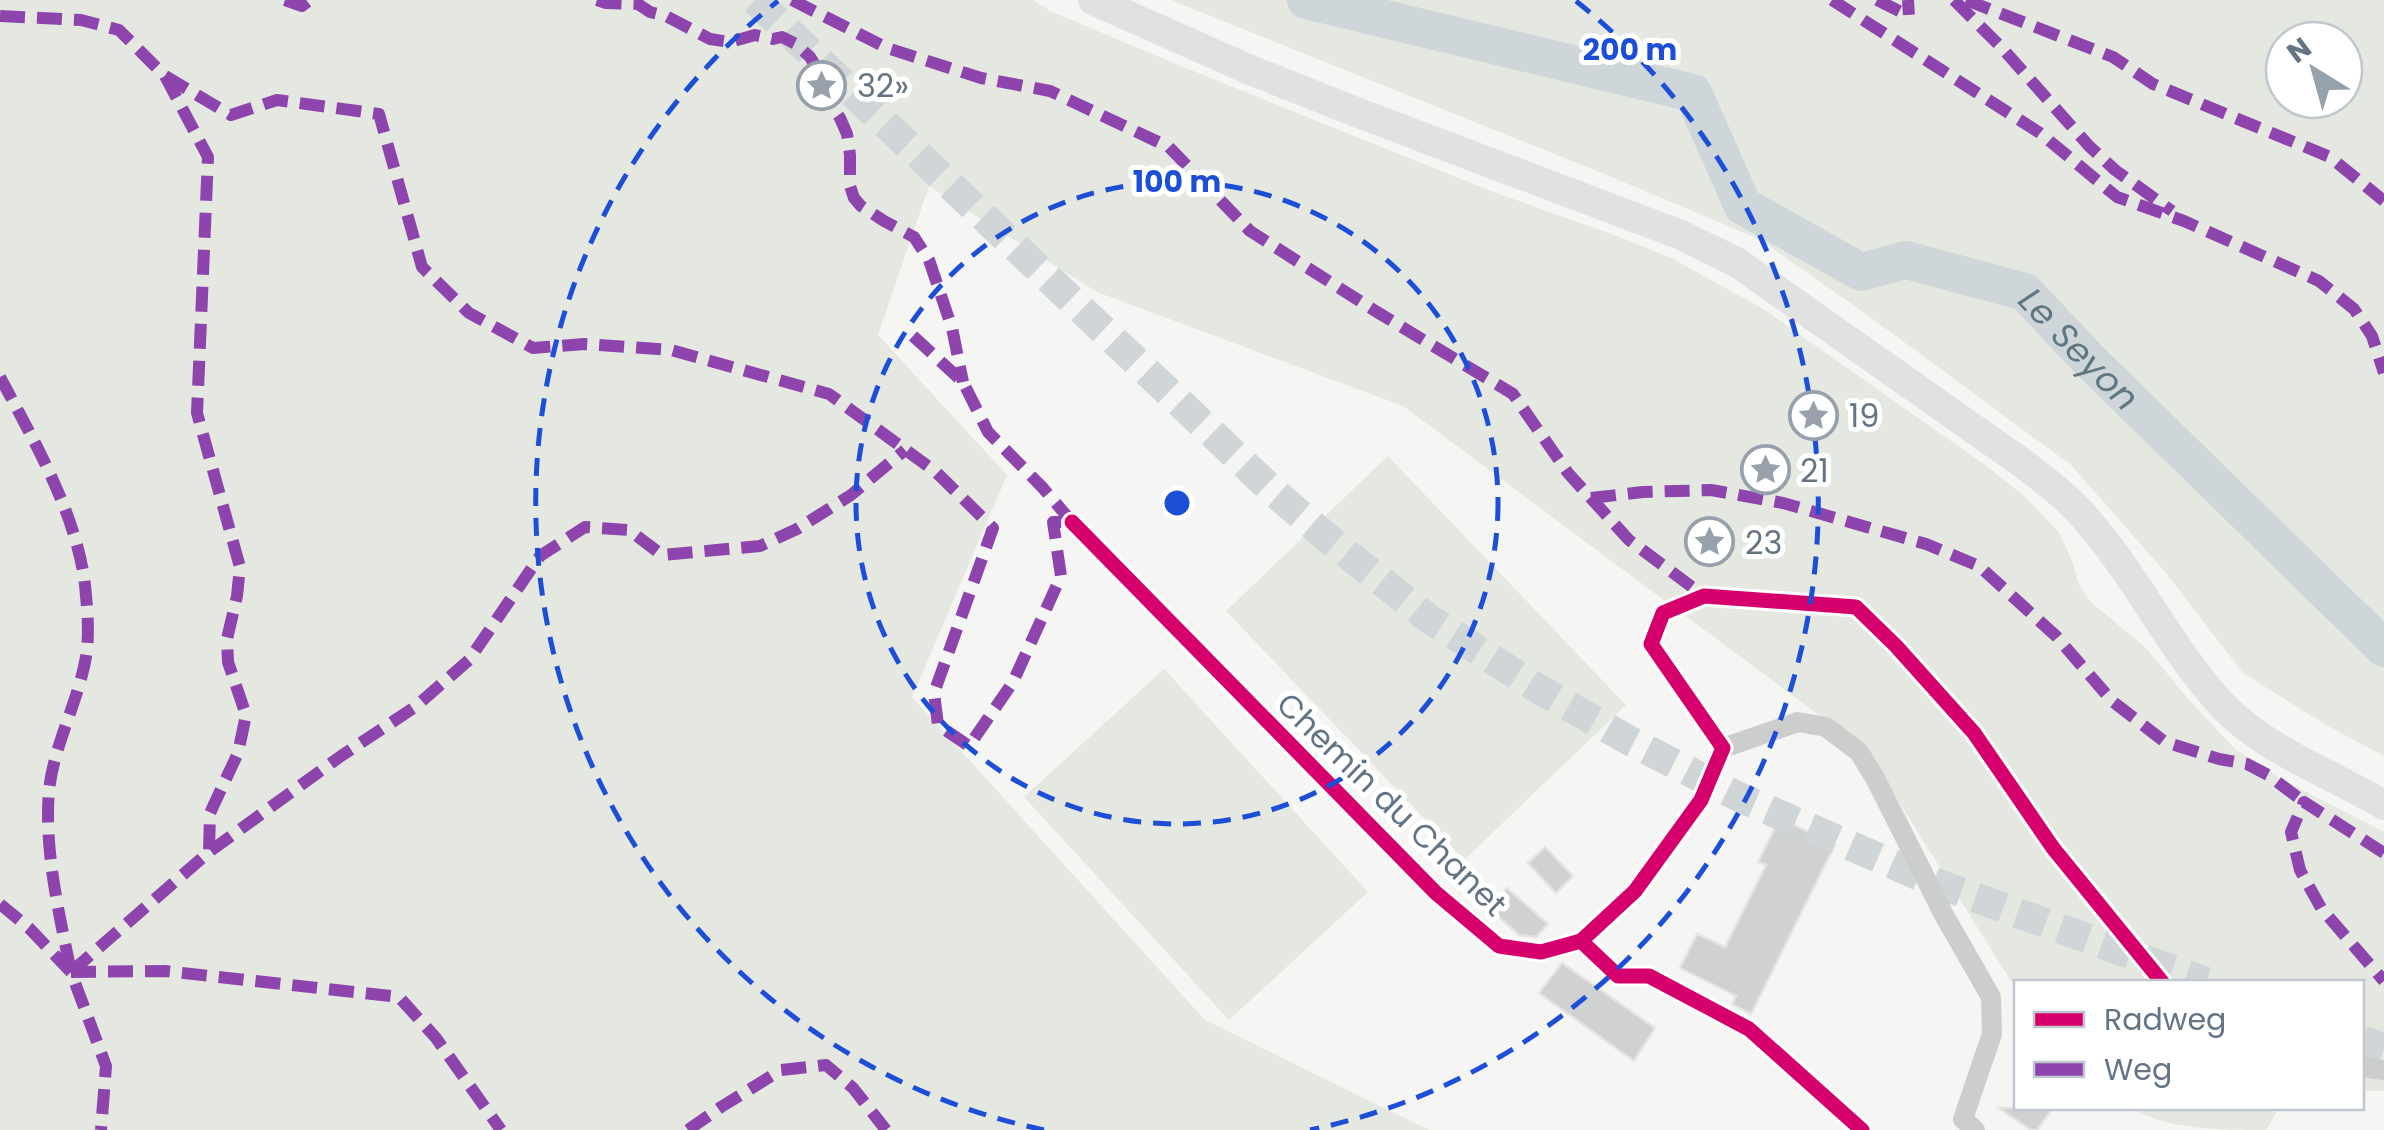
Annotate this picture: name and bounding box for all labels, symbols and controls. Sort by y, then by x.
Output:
north arrow [2264,20,2364,120]
text: 200 m [1583,28,1677,71]
text: N [2279,29,2319,72]
place icon: 32» [796,59,848,111]
place label: 32» [857,63,909,108]
text: 100 m [1133,160,1221,203]
water label: Le Seyon [2008,276,2150,421]
place icon: 19 [1788,389,1840,441]
place label: 19 [1849,393,1879,438]
place icon: 21 [1739,444,1791,496]
place label: 21 [1800,448,1829,493]
centre of rings [1159,485,1195,521]
place icon: 23 [1684,516,1736,568]
place label: 23 [1745,520,1782,565]
street label: Chemin du Chanet [1267,682,1517,926]
legend [2014,980,2364,1110]
text: Radweg [2104,998,2226,1041]
text: Weg [2104,1048,2172,1091]

